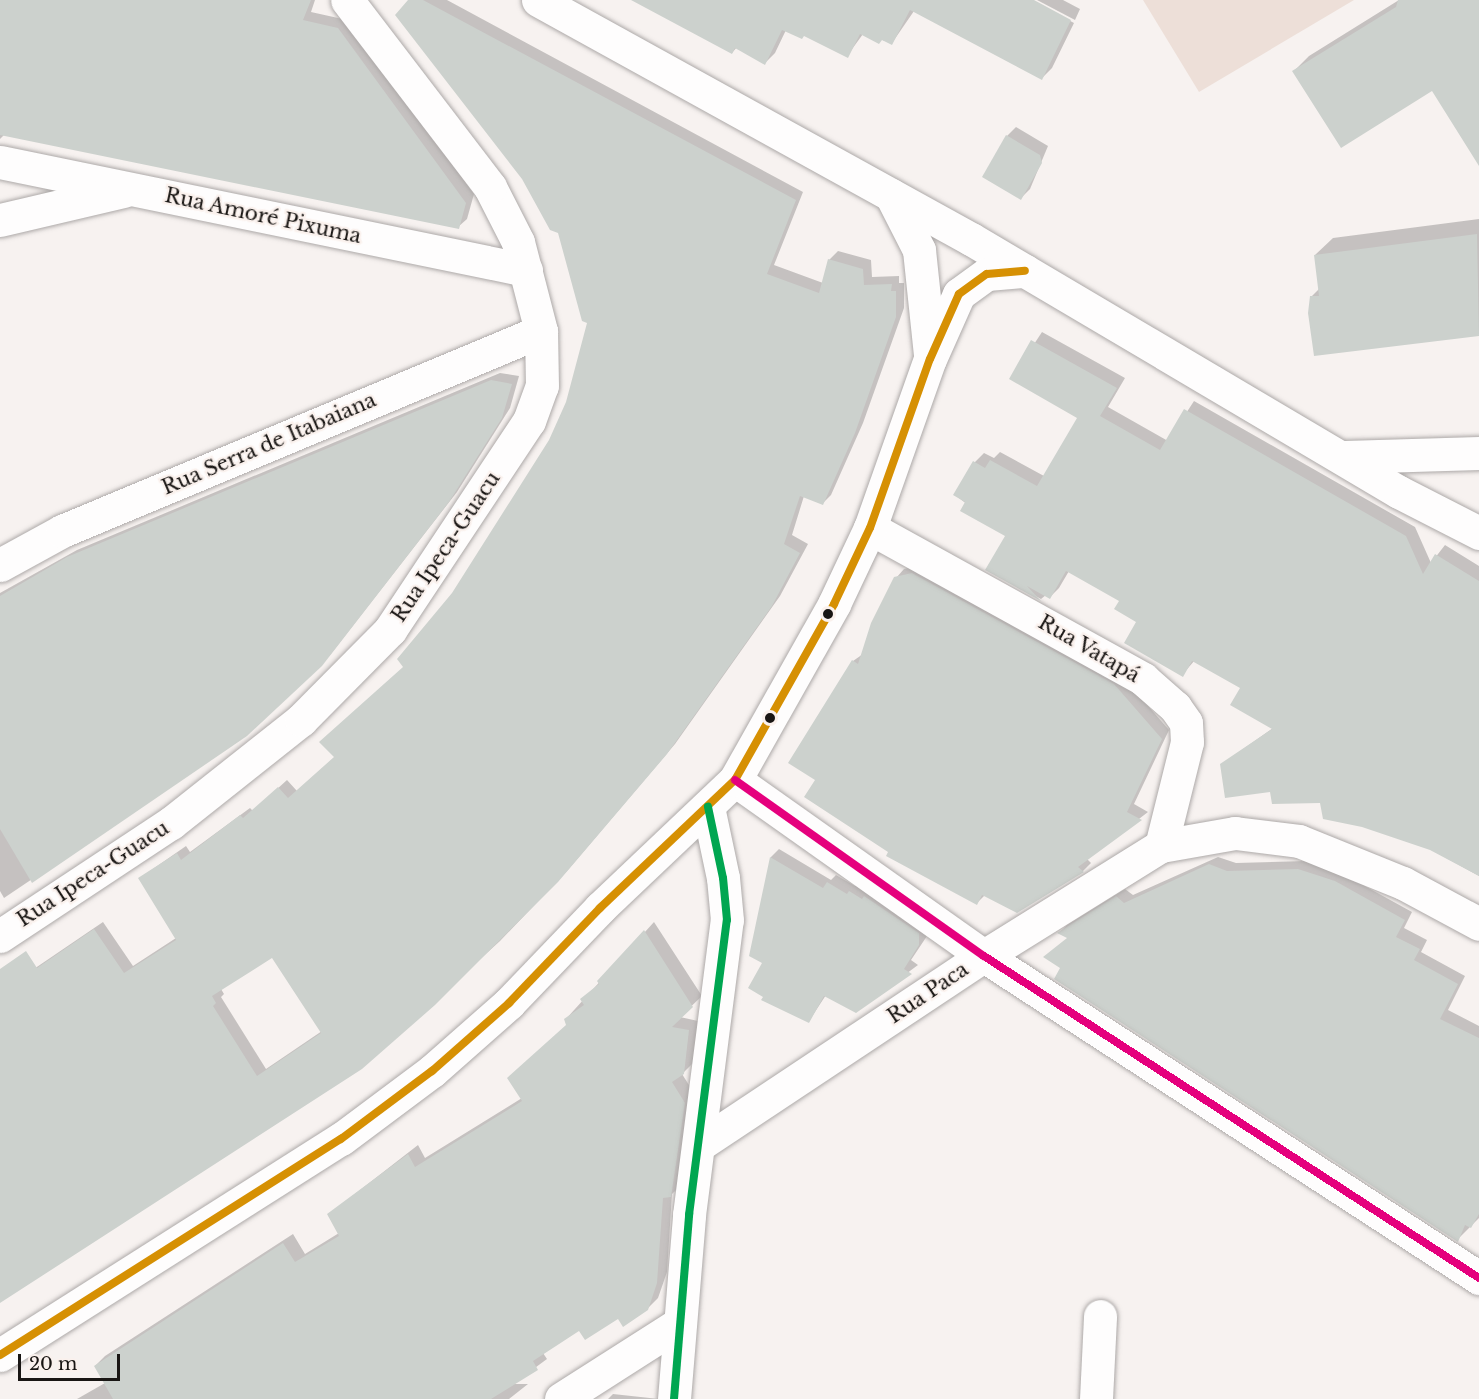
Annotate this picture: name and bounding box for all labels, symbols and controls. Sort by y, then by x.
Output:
street label: Rua Amoré Pixuma [162,183,364,249]
street label: Rua Serra de Itabaiana [158,388,380,500]
street label: Rua Ipeca-Guacu [387,467,505,627]
unlabelled marker [822,608,834,620]
street label: Rua Vatapá [1034,610,1144,688]
unlabelled marker [764,712,776,724]
street label: Rua Ipeca-Guacu [13,816,173,932]
street label: Rua Paca [883,957,973,1029]
scale bar [21,1342,123,1380]
text: 20 m [29,1353,77,1375]

